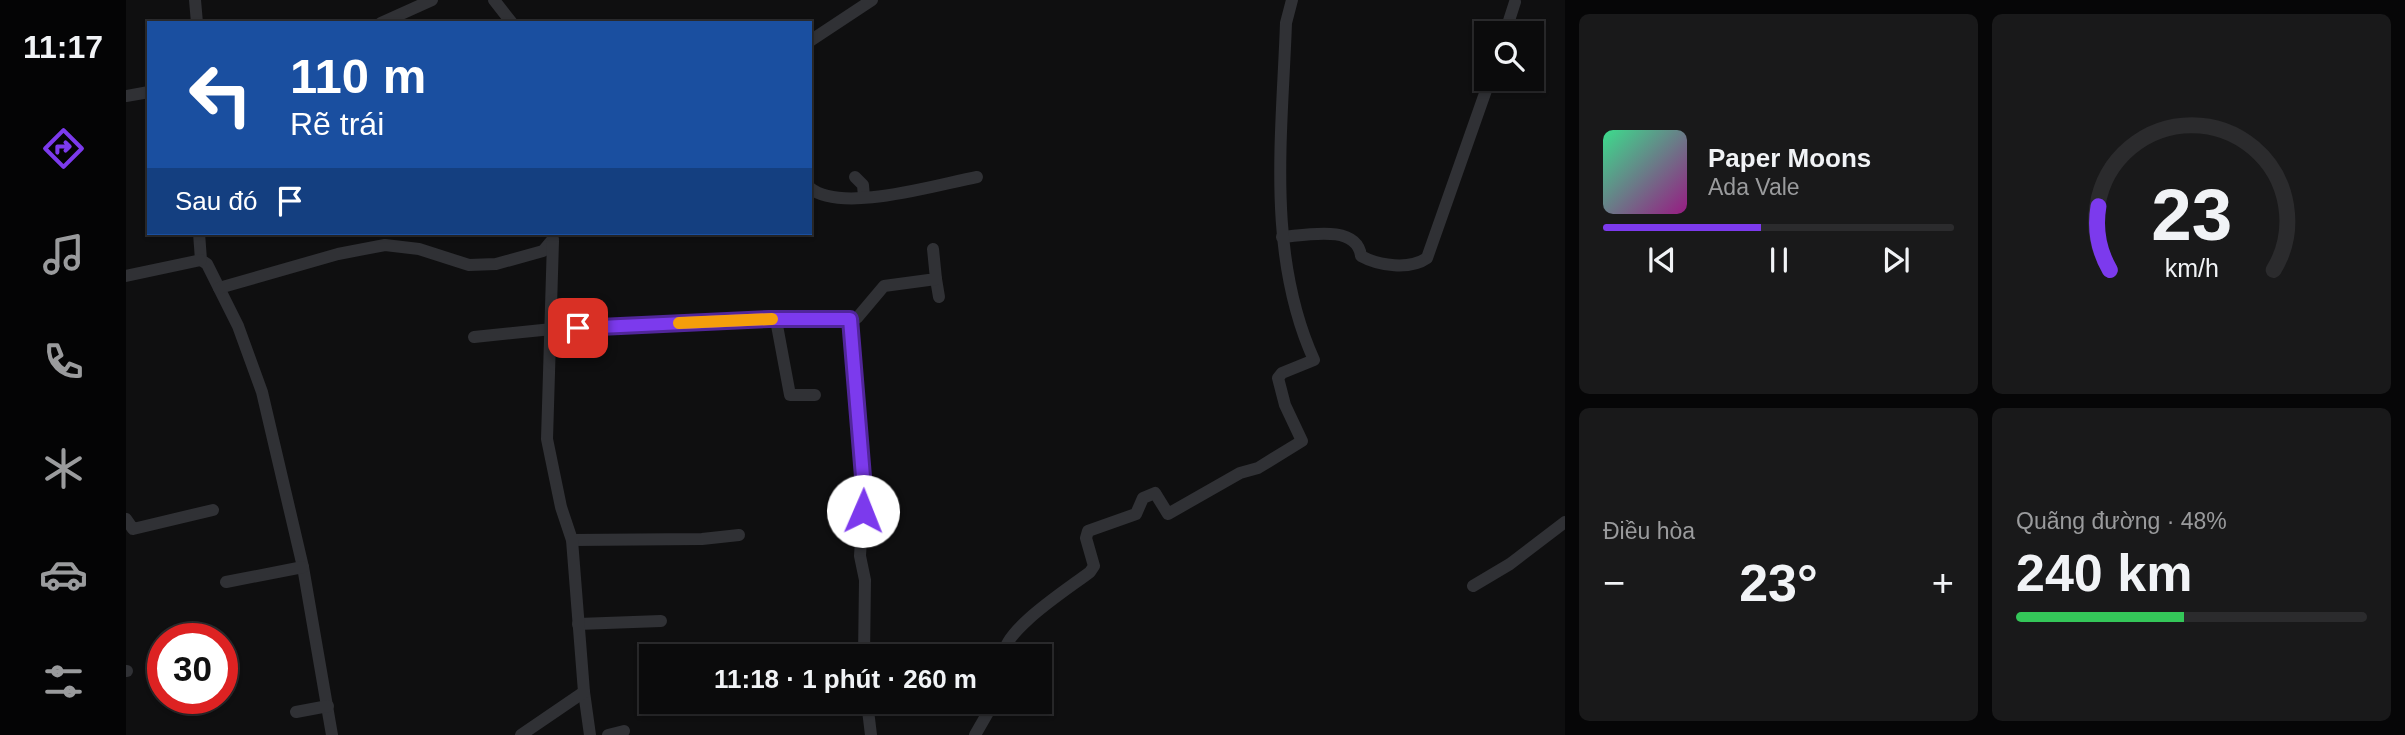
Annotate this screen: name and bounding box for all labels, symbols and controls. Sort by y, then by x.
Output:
map controls [1474,21,1544,91]
button: search [1474,21,1544,91]
text: 11:17 [23,29,103,65]
icon: left [175,49,266,140]
text: 110 m [290,49,426,103]
text: Rẽ trái [290,106,384,142]
icon: directions [39,124,88,173]
text: Paper Moons [1708,143,1871,173]
text: Ada Vale [1708,174,1800,200]
text: 23 [2151,175,2232,256]
icon: arrive [271,182,309,220]
text: Sau đó [175,186,257,216]
icon: music [39,230,88,279]
icon: previous [1643,241,1681,279]
icon: pause [1760,241,1798,279]
icon: next [1877,241,1915,279]
text: km/h [2164,254,2219,282]
pin [548,298,608,358]
icon: arrive [559,309,597,347]
icon: phone [39,337,88,386]
icon: climate [39,444,88,493]
position arrow [826,474,900,548]
text: Quãng đường · 48% [2016,508,2227,534]
text: Điều hòa [1603,518,1695,544]
text: 240 km [2016,544,2192,602]
icon: car [39,550,88,599]
text: 23° [1739,554,1818,612]
text: − [1603,562,1625,604]
text: + [1932,562,1954,604]
speed limit sign: 30 [147,623,238,714]
icon: filters [39,657,88,706]
text: 11:18 · 1 phút · 260 m [714,664,977,694]

